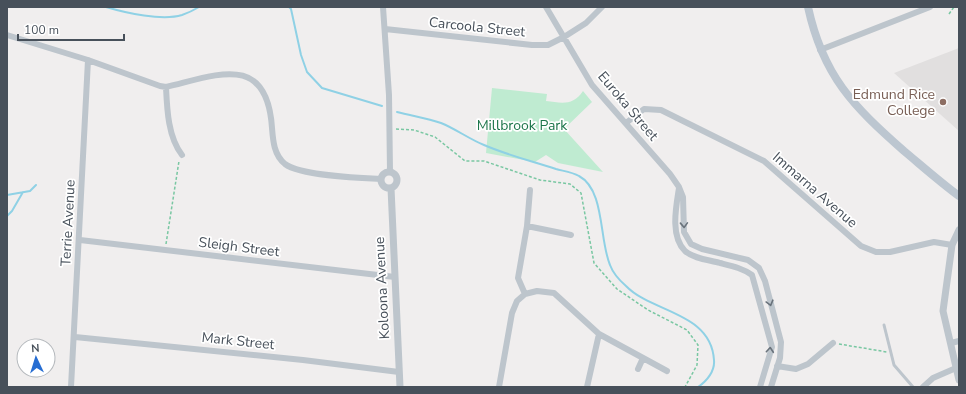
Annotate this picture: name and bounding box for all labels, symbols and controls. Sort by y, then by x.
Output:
street label: Carcoola Street [428,12,526,42]
scale bar [18,16,124,42]
text: 100 m [24,22,59,38]
street label: Euroka Street [593,67,663,145]
place label: Edmund Rice College [853,85,935,120]
marker: Edmund Rice College [938,97,948,107]
park label: Millbrook Park [477,116,568,135]
street label: Immarna Avenue [769,148,861,232]
street label: Terrie Avenue [56,179,80,267]
one-way arrow [680,222,688,228]
street label: Sleigh Street [197,233,281,261]
street label: Koloona Avenue [370,236,394,340]
one-way arrow [766,300,774,306]
street label: Mark Street [201,328,275,354]
north arrow [16,338,56,378]
text: N [31,341,40,356]
one-way arrow [766,346,775,353]

